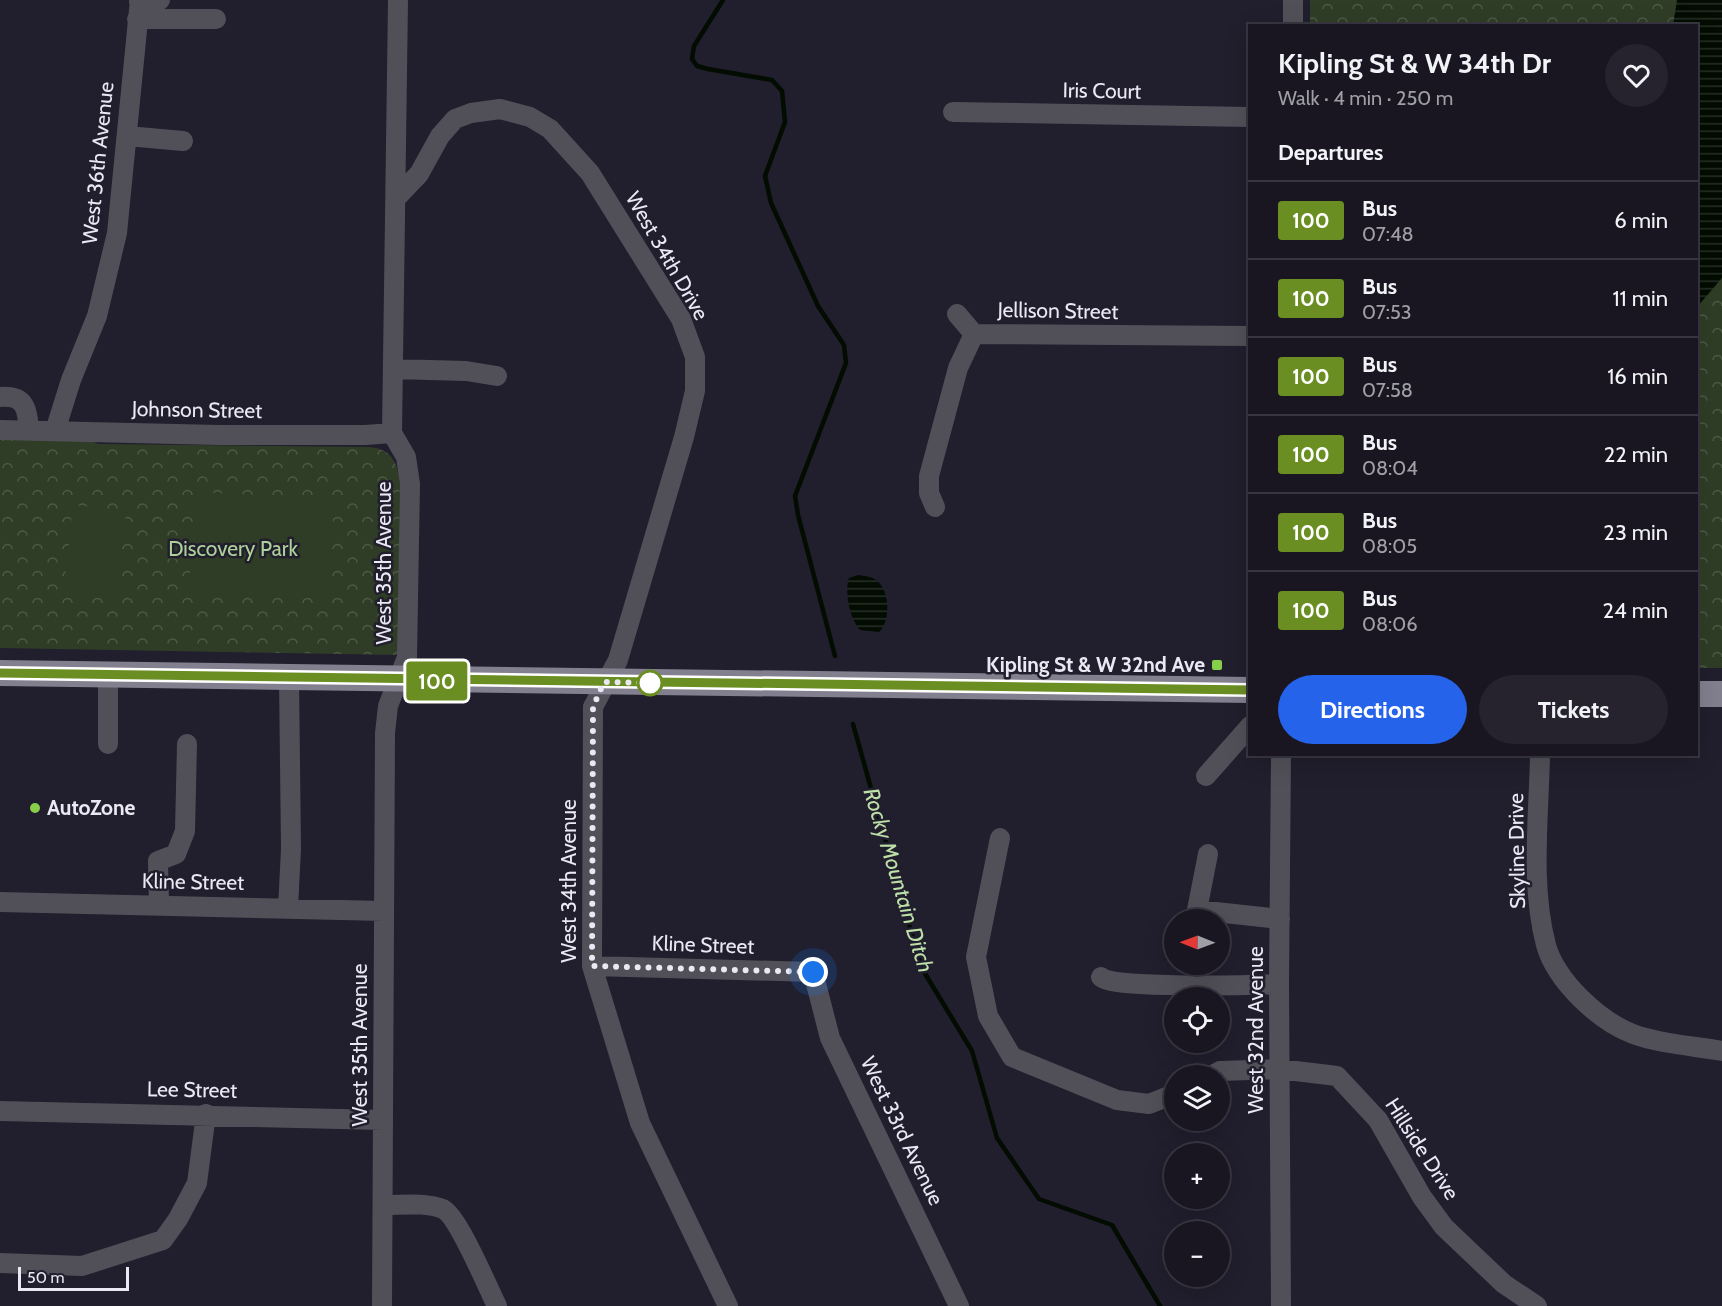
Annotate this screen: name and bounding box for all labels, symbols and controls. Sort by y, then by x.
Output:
button: heart [1605,44,1668,107]
text: Kipling St & W 34th Dr [1278,46,1551,80]
street label: Iris Court [1062,77,1142,104]
street label: West 36th Avenue [77,80,118,245]
text: Walk · 4 min · 250 m [1278,86,1453,110]
text: Departures [1278,139,1383,166]
street label: West 34th Drive [621,187,714,325]
text: Bus [1362,195,1397,222]
text: 6 min [1614,207,1668,234]
text: 100 [1292,208,1330,233]
text: 07:48 [1362,222,1414,246]
text: Bus [1362,273,1397,300]
text: 11 min [1612,285,1668,312]
text: 100 [1292,286,1330,311]
street label: Jellison Street [996,297,1119,324]
text: 07:53 [1362,300,1412,324]
text: Bus [1362,351,1397,378]
text: 16 min [1607,363,1668,390]
text: 100 [1292,364,1330,389]
text: 07:58 [1362,378,1413,402]
street label: Johnson Street [131,396,262,423]
text: Bus [1362,429,1397,456]
text: 22 min [1604,441,1668,468]
text: 100 [1292,442,1330,467]
text: 08:04 [1362,456,1418,480]
street label: West 35th Avenue [371,481,396,644]
text: Bus [1362,507,1397,534]
text: 23 min [1603,519,1668,546]
text: 100 [1292,520,1330,545]
text: 08:05 [1362,534,1417,558]
park label: Discovery Park [168,536,298,561]
text: Bus [1362,585,1397,612]
text: 24 min [1603,597,1668,624]
text: 100 [1292,598,1330,623]
text: 08:06 [1362,612,1418,636]
place label: Kipling St & W 32nd Ave [986,652,1205,677]
marker: Kipling St & W 32nd Ave [1210,658,1224,672]
line badge: 100 [402,662,472,700]
text: 100 [418,669,456,694]
unlabelled marker [637,670,663,696]
button: Directions [1278,675,1467,744]
button: Tickets [1479,675,1668,744]
water label: Rocky Mountain Ditch [858,785,939,976]
street label: Skyline Drive [1503,793,1530,909]
place label: AutoZone [47,795,136,820]
street label: West 34th Avenue [556,799,581,963]
marker: AutoZone [28,801,42,815]
street label: Kline Street [142,868,244,895]
north arrow [1164,909,1230,975]
map controls [1164,909,1230,1287]
street label: Kline Street [651,930,755,959]
street label: West 32nd Avenue [1243,946,1268,1114]
your location [798,957,828,987]
street label: West 35th Avenue [347,963,372,1126]
button: locate [1164,987,1230,1053]
street label: West 33rd Avenue [856,1052,949,1209]
button: layers [1164,1065,1230,1131]
street label: Lee Street [147,1076,237,1103]
street label: Hillside Drive [1380,1093,1465,1205]
button: + [1164,1143,1230,1209]
button: − [1164,1221,1230,1287]
scale bar [18,1264,129,1292]
text: 50 m [27,1268,64,1287]

